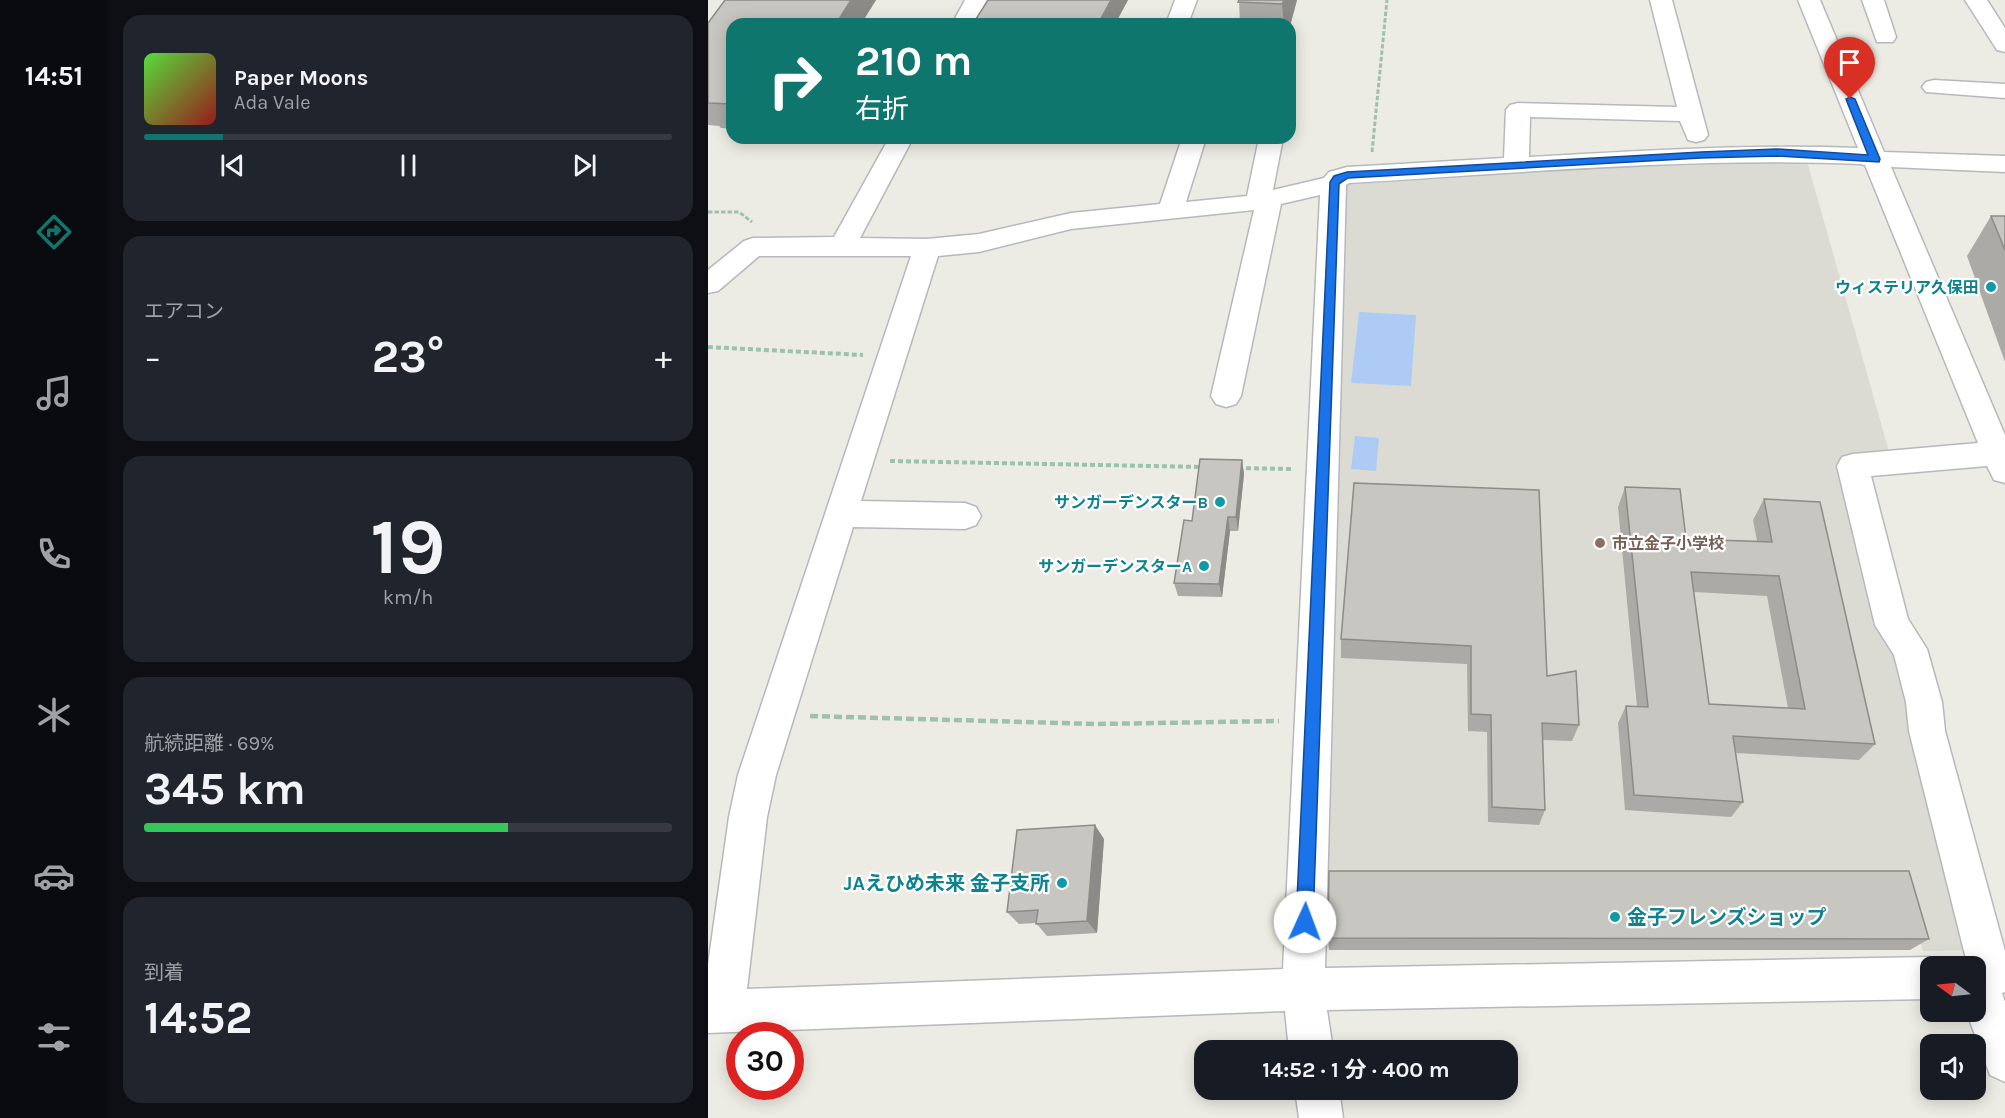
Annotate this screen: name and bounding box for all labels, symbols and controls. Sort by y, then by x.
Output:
text: 210 m [855,36,972,86]
pin [1824,37,1875,99]
icon: right [756,42,834,120]
icon: arrive [1833,46,1866,79]
text: 14:51 [25,60,83,92]
text: Paper Moons [234,65,368,91]
text: Ada Vale [234,91,311,114]
text: 右折 [855,93,909,125]
icon: previous [216,149,249,182]
icon: pause [392,149,425,182]
icon: next [568,149,601,182]
icon: directions [33,211,75,253]
place label: ウィステリア久保田 [1835,278,1979,297]
marker: ウィステリア久保田 [1984,280,1998,294]
text: エアコン [144,300,224,323]
text: 23° [372,331,444,383]
text: − [144,338,161,376]
text: + [655,338,672,376]
icon: music [33,372,75,414]
place label: サンガーデンスターB [1054,493,1208,512]
marker: サンガーデンスターB [1213,495,1227,509]
text: 19 [370,501,446,593]
icon: phone [33,533,75,575]
place label: 市立金子小学校 [1612,534,1724,553]
marker: 市立金子小学校 [1593,536,1607,550]
place label: サンガーデンスターA [1038,557,1192,576]
marker: サンガーデンスターA [1197,559,1211,573]
text: km/h [383,586,433,609]
icon: climate [33,694,75,736]
text: 航続距離 · 69% [144,732,275,755]
text: 345 km [144,763,306,815]
icon: car [33,855,75,897]
place label: JAえひめ未来 金子支所 [844,872,1050,895]
marker: JAえひめ未来 金子支所 [1055,876,1069,890]
position arrow [1273,890,1337,954]
place label: 金子フレンズショップ [1627,906,1827,929]
marker: 金子フレンズショップ [1608,910,1622,924]
north arrow [1920,956,1986,1022]
map controls [1920,956,1986,1100]
text: 到着 [144,961,184,984]
text: 14:52 [144,992,252,1044]
icon: filters [33,1016,75,1058]
speed limit sign: 30 [726,1022,804,1100]
button: sound [1920,1034,1986,1100]
text: 14:52 · 1 分 · 400 m [1262,1057,1450,1083]

